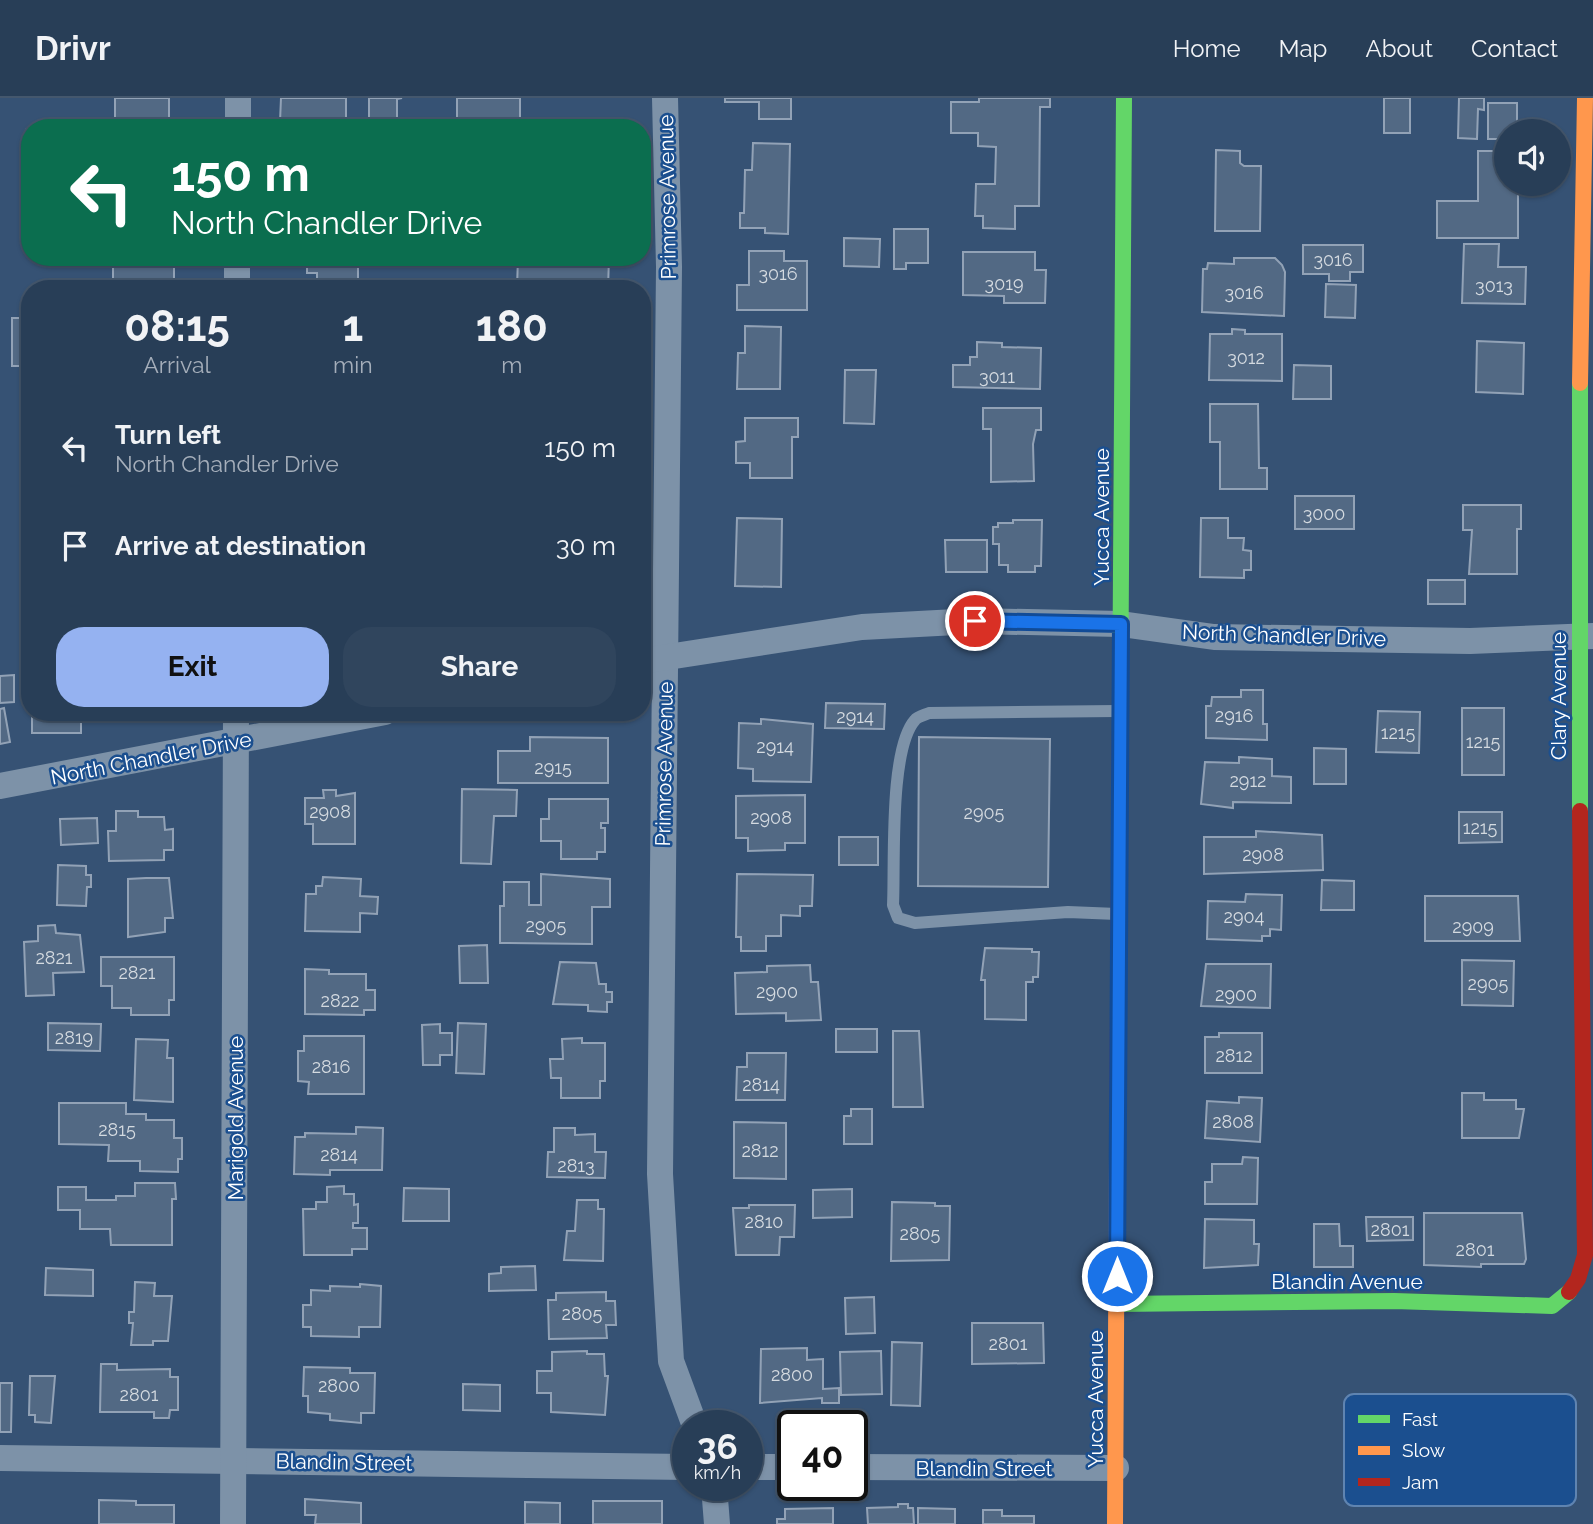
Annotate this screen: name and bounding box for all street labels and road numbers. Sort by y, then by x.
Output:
street label: Primrose Avenue [653,114,681,280]
street label: Yucca Avenue [1089,448,1114,586]
street label: North Chandler Drive [1181,619,1387,651]
street label: Clary Avenue [1546,632,1571,760]
street label: Primrose Avenue [650,681,678,847]
street label: North Chandler Drive [48,726,254,790]
street label: Marigold Avenue [223,1036,248,1200]
street label: Blandin Avenue [1271,1269,1423,1294]
street label: Yucca Avenue [1083,1330,1108,1468]
street label: Blandin Street [275,1448,413,1476]
street label: Blandin Street [916,1456,1052,1481]

